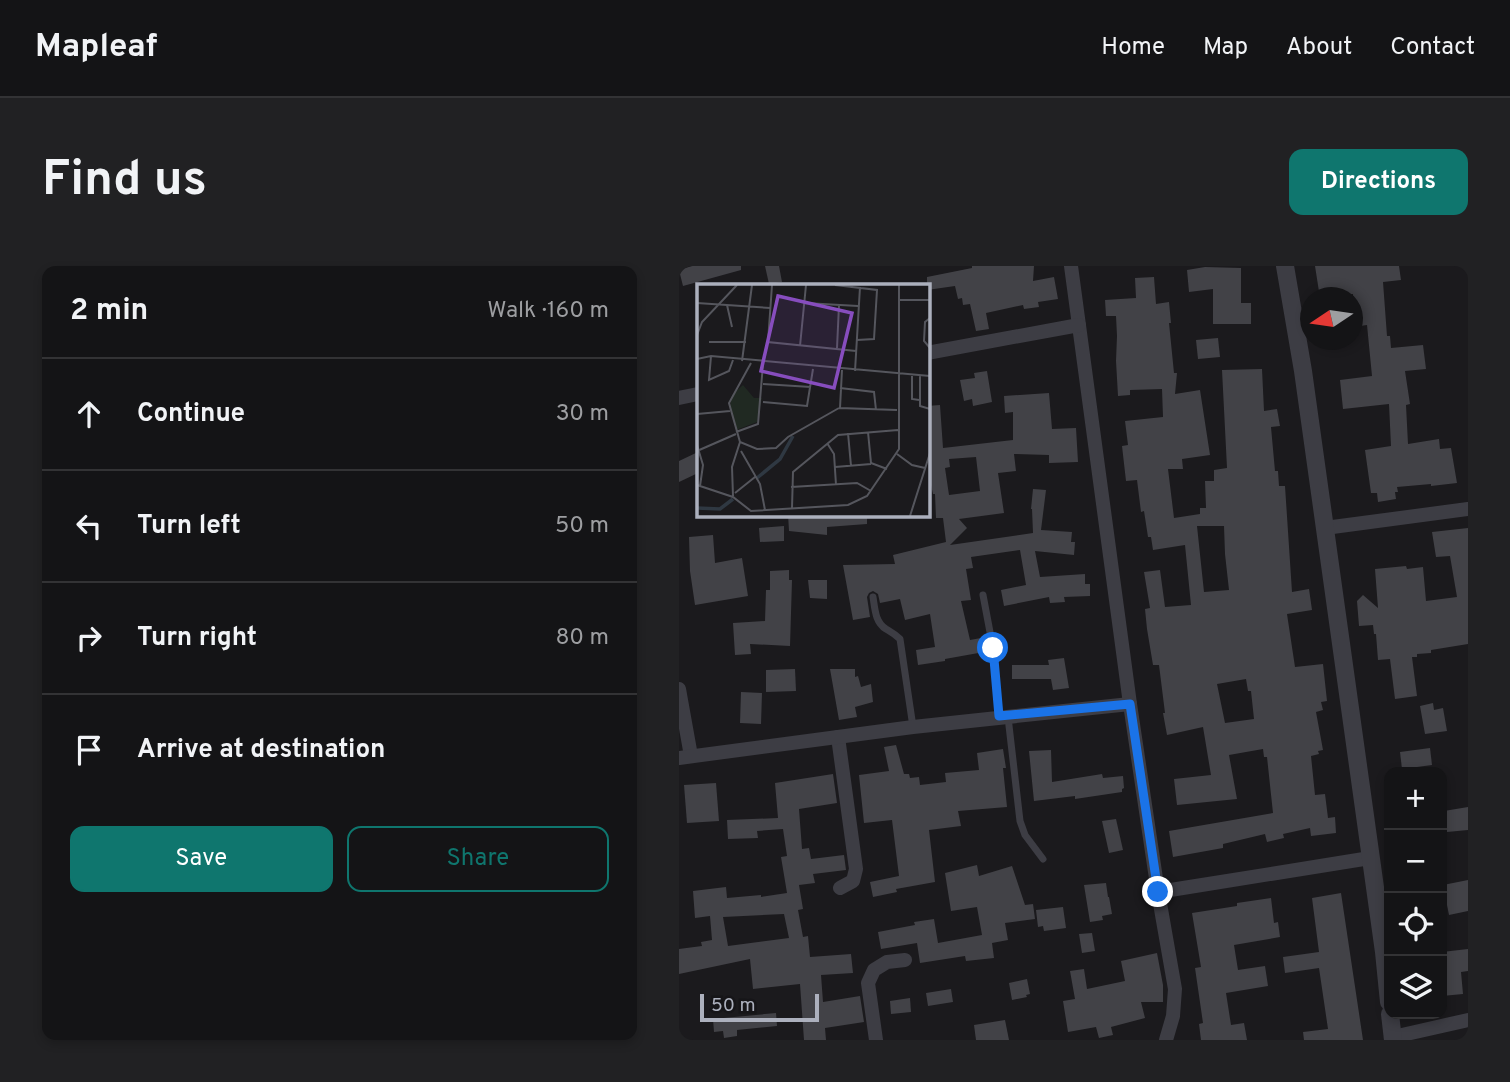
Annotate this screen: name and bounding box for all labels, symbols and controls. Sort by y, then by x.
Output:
text: Mapleaf [35,27,158,69]
text: Home [1101,33,1165,63]
text: Map [1203,33,1248,63]
text: About [1286,33,1352,63]
text: Contact [1390,33,1475,63]
button: Directions [1289,149,1468,215]
text: Find us [42,151,207,213]
inset map [697,284,929,516]
north arrow [1300,287,1363,350]
text: 2 min [70,293,148,330]
text: Walk · 160 m [487,297,609,326]
icon: ahead [70,395,108,433]
text: Continue [137,398,245,431]
text: 30 m [556,400,609,429]
icon: left [70,507,108,545]
text: Turn left [137,510,241,543]
text: 50 m [555,512,609,541]
icon: right [70,619,108,657]
text: Turn right [137,622,257,655]
text: 80 m [556,624,609,653]
route start [977,632,1008,663]
icon: arrive [70,731,108,769]
text: Arrive at destination [137,734,385,767]
map controls [1384,767,1447,1019]
button: + [1384,767,1447,830]
button: Save [70,826,333,892]
button: Share [347,826,609,892]
button: − [1384,830,1447,893]
route end [1142,876,1173,907]
button: locate [1384,893,1447,956]
button: layers [1384,956,1447,1019]
scale bar [700,991,819,1023]
text: 50 m [711,994,756,1018]

